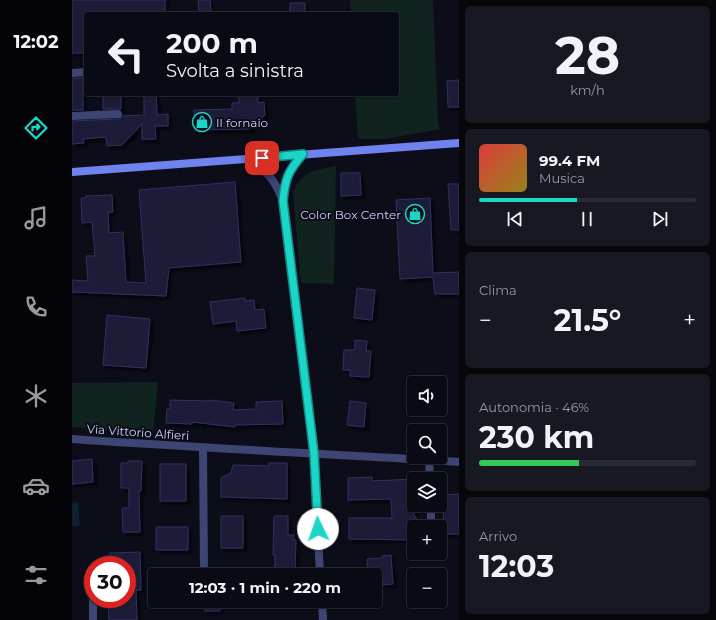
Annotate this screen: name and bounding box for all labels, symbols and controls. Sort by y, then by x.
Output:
text: 28 [555,24,620,87]
text: 200 m [166,26,258,60]
icon: left [100,28,152,80]
text: 12:02 [13,31,59,53]
text: Svolta a sinistra [166,60,304,82]
text: km/h [570,82,605,98]
shop icon: Il fornaio [191,111,213,133]
icon: directions [22,114,50,142]
place label: Il fornaio [216,115,268,130]
pin [245,141,279,175]
icon: arrive [251,147,273,169]
text: 99.4 FM [539,151,600,170]
text: Musica [539,170,585,186]
shop icon: Color Box Center [404,203,426,225]
icon: music [22,204,50,232]
place label: Color Box Center [300,207,401,222]
icon: previous [504,208,526,230]
icon: pause [576,208,598,230]
icon: next [649,208,671,230]
text: Clima [479,282,517,298]
icon: phone [22,293,50,321]
text: 21.5° [554,302,621,339]
text: − [479,307,492,334]
text: + [683,307,696,334]
map controls [407,376,447,608]
button: sound [407,376,447,416]
icon: climate [22,382,50,410]
text: Autonomia · 46% [479,399,589,415]
text: 230 km [479,419,594,456]
street label: Via Vittorio Alfieri [86,421,190,443]
button: search [407,424,447,464]
icon: car [22,472,50,500]
button: layers [407,472,447,512]
position arrow [297,508,339,550]
button: + [407,520,447,560]
text: Arrivo [479,528,517,544]
text: 12:03 [479,548,554,585]
speed limit sign: 30 [84,556,136,608]
icon: filters [22,561,50,589]
button: − [407,568,447,608]
text: 12:03 · 1 min · 220 m [189,578,341,597]

